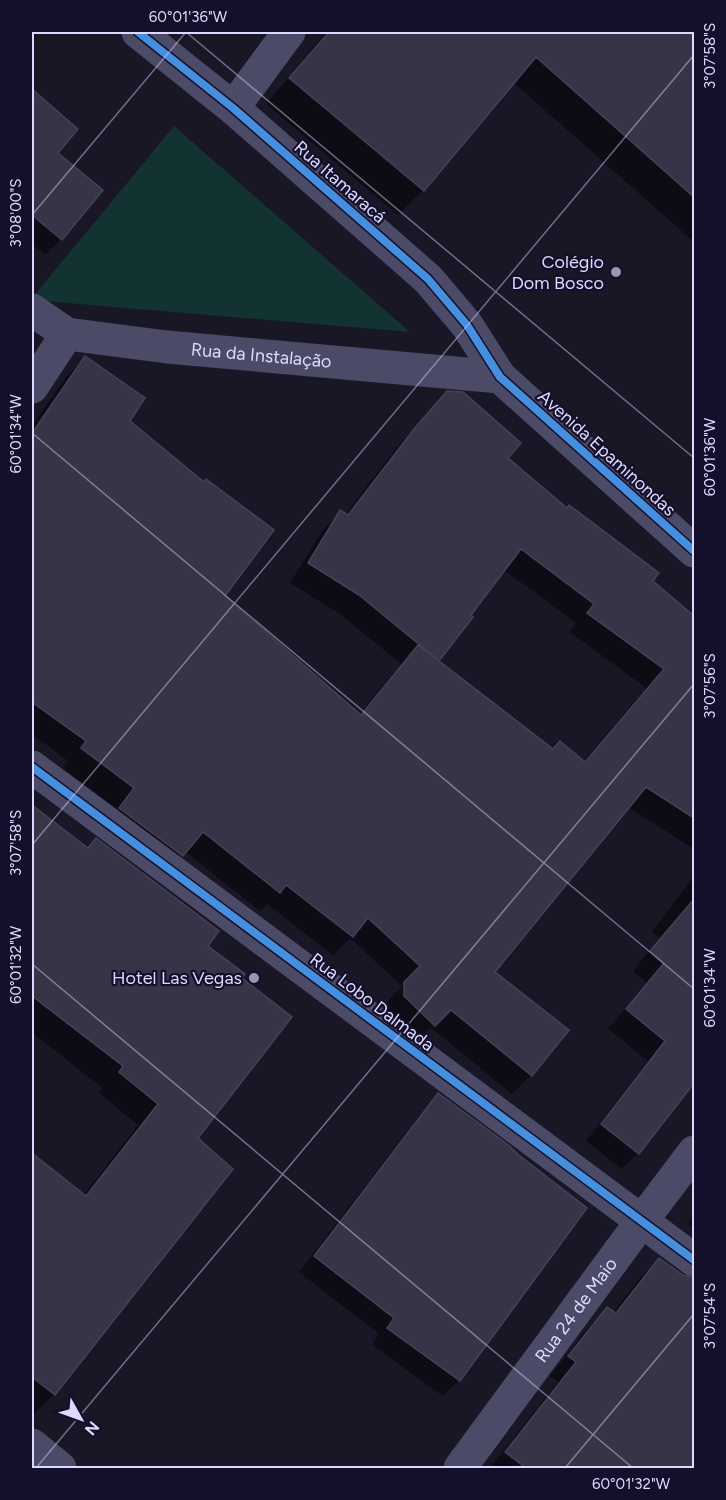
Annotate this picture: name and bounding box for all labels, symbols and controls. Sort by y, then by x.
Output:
text: 60°01'36"W [149,8,228,26]
text: 3°07'58"S [701,23,719,89]
street label: Rua Itamaracá [290,136,390,228]
text: 3°08'00"S [7,179,25,247]
place label: Colégio Dom Bosco [511,251,604,294]
marker: Colégio Dom Bosco [609,265,623,279]
street label: Rua da Instalação [190,338,333,373]
street label: Avenida Epaminondas [534,385,680,521]
text: 60°01'34"W [7,394,25,474]
text: 60°01'36"W [701,417,719,496]
text: 3°07'56"S [701,653,719,719]
text: 3°07'58"S [7,810,25,876]
text: 60°01'32"W [7,925,25,1004]
street label: Rua Lobo Dalmada [306,948,438,1056]
text: 60°01'34"W [701,948,719,1028]
place label: Hotel Las Vegas [112,967,242,989]
marker: Hotel Las Vegas [247,971,261,985]
street label: Rua 24 de Maio [530,1253,622,1367]
text: 3°07'54"S [701,1283,719,1349]
north arrow [51,1389,111,1449]
text: N [81,1417,103,1439]
text: 60°01'32"W [592,1475,671,1493]

